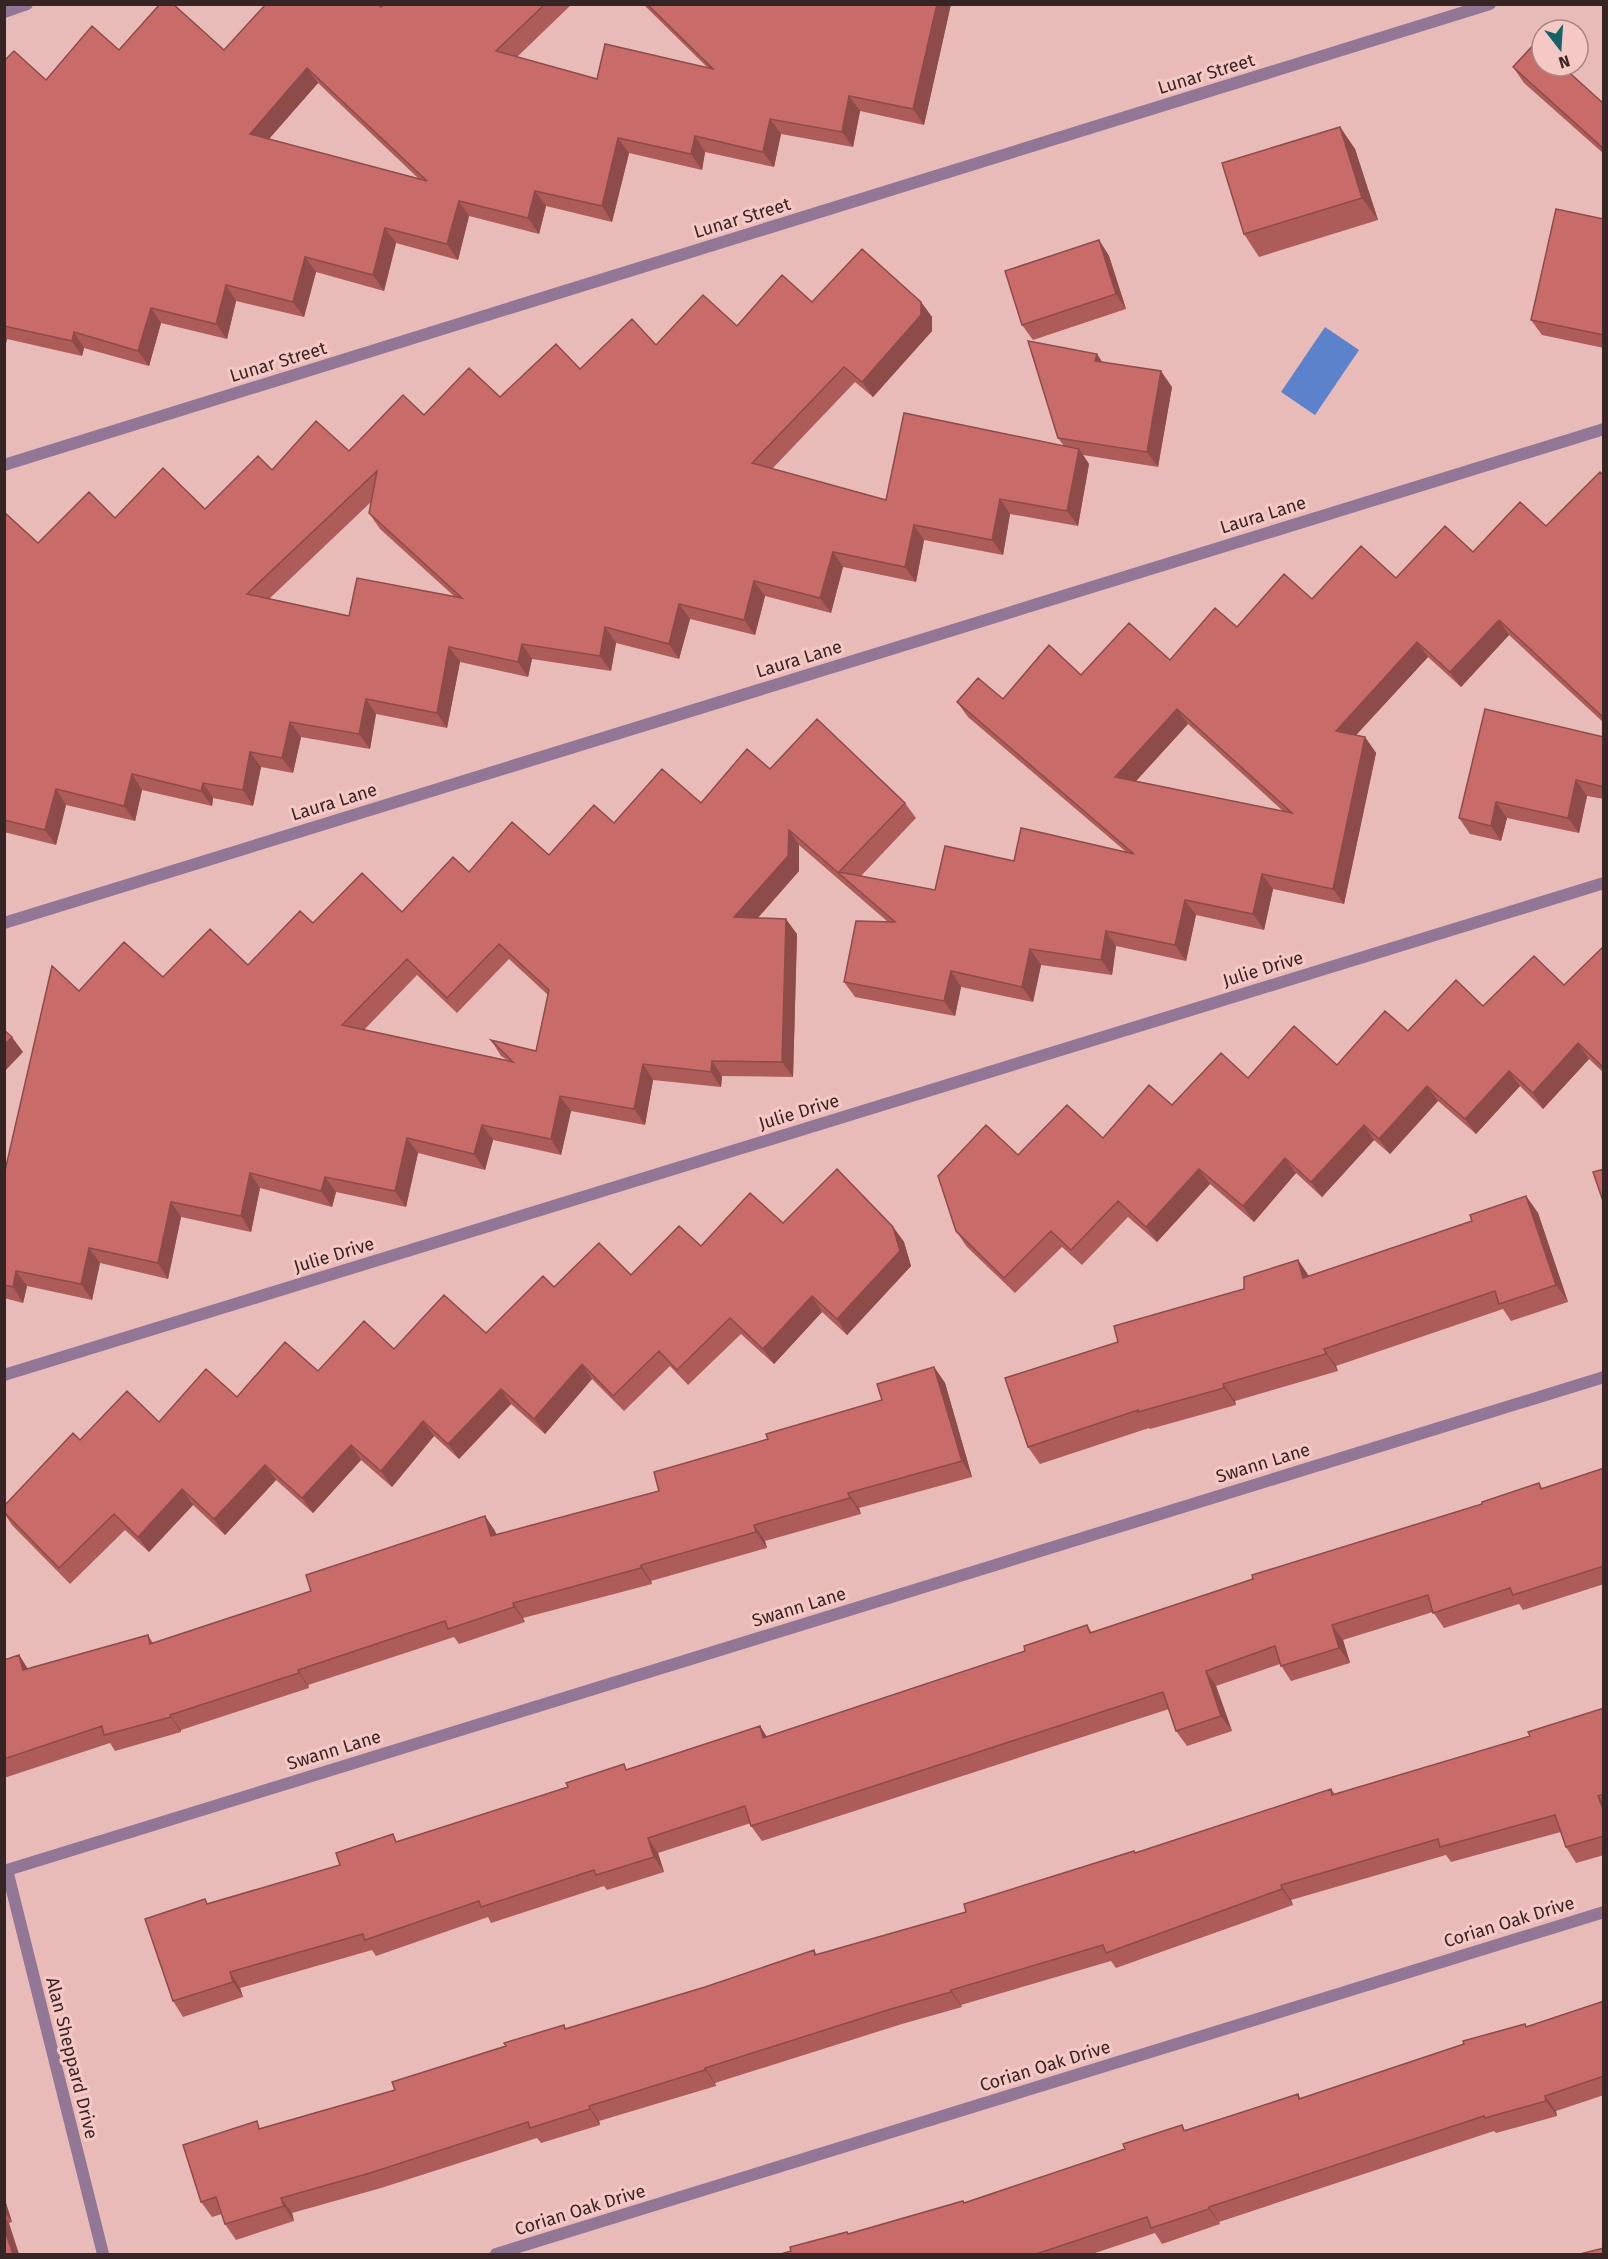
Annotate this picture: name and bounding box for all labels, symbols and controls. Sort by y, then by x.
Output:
north arrow [1530,18,1590,78]
street label: Lunar Street [1155,49,1258,99]
text: N [1556,51,1572,73]
street label: Lunar Street [691,193,794,243]
street label: Lunar Street [227,337,330,387]
street label: Laura Lane [1217,491,1309,539]
street label: Laura Lane [753,635,845,683]
street label: Laura Lane [288,778,380,826]
street label: Julie Drive [1220,946,1306,992]
street label: Julie Drive [756,1089,842,1135]
street label: Julie Drive [291,1232,377,1278]
street label: Swann Lane [1213,1438,1313,1488]
street label: Swann Lane [749,1582,849,1632]
street label: Swann Lane [284,1725,384,1775]
street label: Corian Oak Drive [1441,1892,1577,1952]
street label: Alan Sheppard Drive [41,1975,103,2141]
street label: Corian Oak Drive [977,2036,1113,2096]
street label: Corian Oak Drive [512,2180,648,2240]

